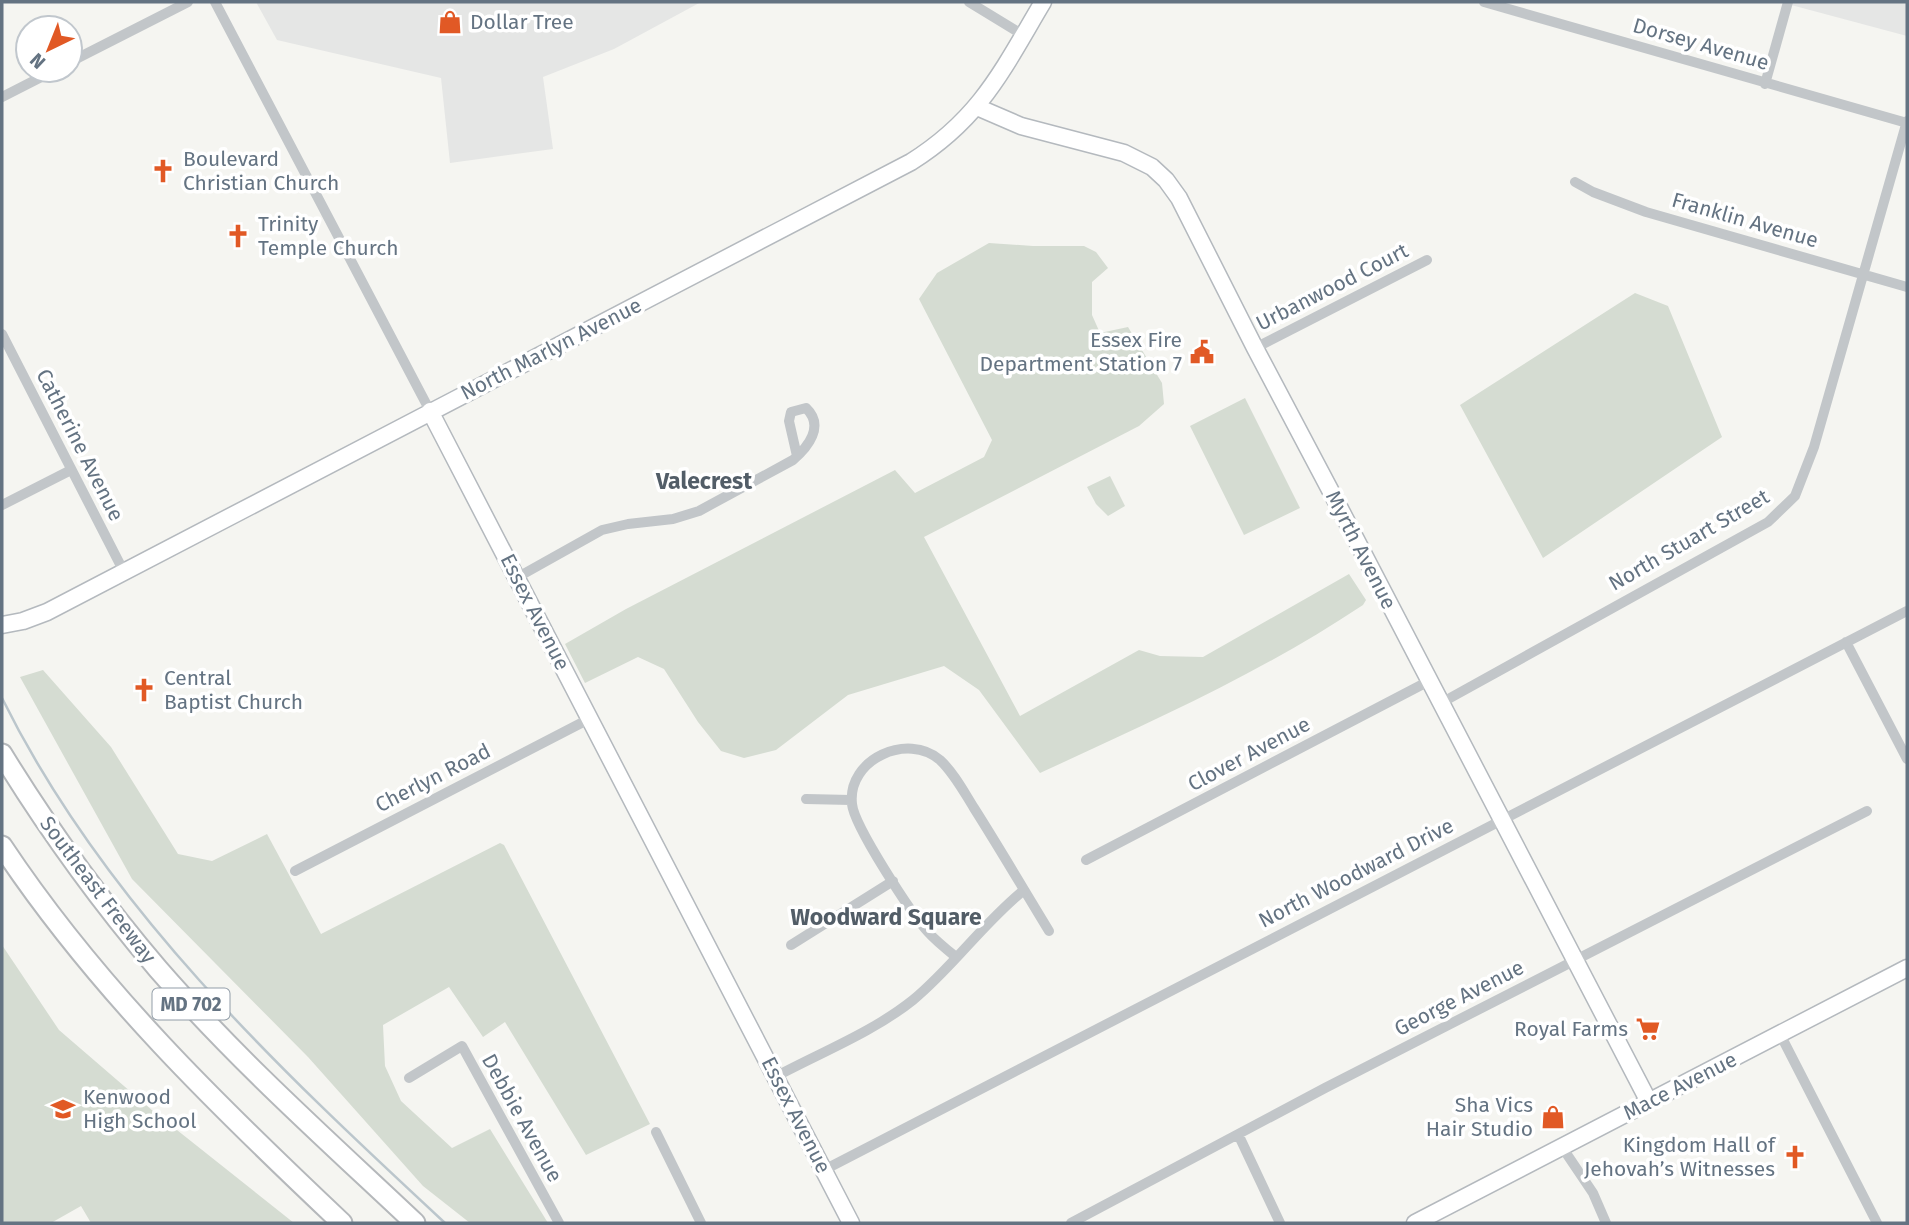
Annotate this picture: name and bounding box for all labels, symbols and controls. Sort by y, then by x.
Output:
shop icon: Dollar Tree [436,8,464,36]
place label: Dollar Tree [470,9,574,35]
street label: Dorsey Avenue [1630,12,1772,76]
north arrow [14,14,84,84]
text: N [25,48,50,74]
place label: Boulevard Christian Church [183,146,339,196]
church icon: Boulevard Christian Church [149,157,177,185]
street label: Franklin Avenue [1669,187,1821,253]
place label: Trinity Temple Church [258,211,399,261]
church icon: Trinity Temple Church [224,222,252,250]
street label: Urbanwood Court [1252,237,1413,337]
street label: North Marlyn Avenue [456,292,646,406]
place label: Essex Fire Department Station 7 [979,327,1182,377]
public building icon: Essex Fire Department Station 7 [1188,338,1216,366]
street label: Catherine Avenue [30,365,130,525]
district label: Valecrest [655,467,753,495]
street label: North Stuart Street [1604,483,1774,597]
street label: Myrth Avenue [1320,486,1402,614]
street label: Essex Avenue [495,549,575,675]
place label: Central Baptist Church [164,665,303,715]
church icon: Central Baptist Church [130,676,158,704]
street label: Clover Avenue [1183,711,1315,797]
street label: Cherlyn Road [371,738,495,818]
street label: Southeast Freeway [34,811,162,969]
street label: North Woodward Drive [1254,813,1458,933]
district label: Woodward Square [790,903,982,931]
street label: George Avenue [1390,954,1528,1042]
road number: MD 702 [152,988,230,1020]
supermarket icon: Royal Farms [1634,1015,1662,1043]
place label: Royal Farms [1514,1016,1628,1042]
street label: Mace Avenue [1619,1046,1741,1126]
street label: Debbie Avenue [476,1049,568,1187]
street label: Essex Avenue [756,1052,836,1178]
place label: Kenwood High School [83,1084,196,1134]
place label: Sha Vics Hair Studio [1426,1092,1533,1142]
school or university icon: Kenwood High School [49,1095,77,1123]
shop icon: Sha Vics Hair Studio [1539,1103,1567,1131]
place label: Kingdom Hall of Jehovah’s Witnesses [1584,1132,1777,1182]
church icon: Kingdom Hall of Jehovah’s Witnesses [1781,1143,1809,1171]

